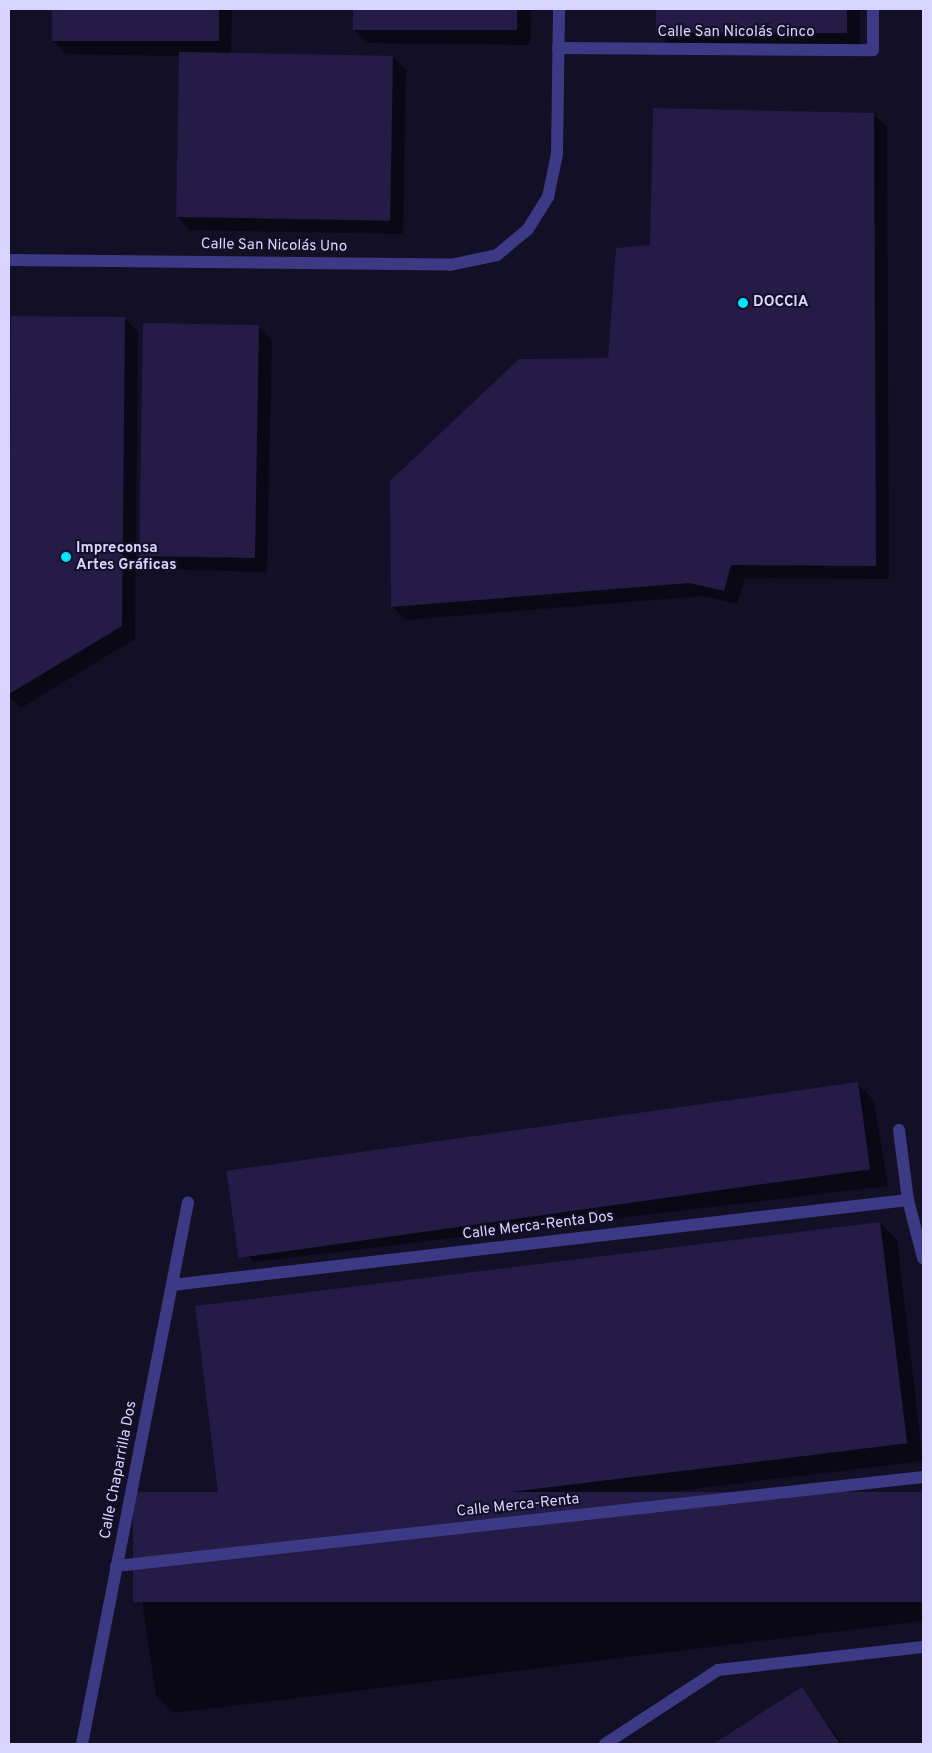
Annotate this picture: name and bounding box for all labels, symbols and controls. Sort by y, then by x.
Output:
street label: Calle San Nicolás Cinco [657,24,815,42]
street label: Calle San Nicolás Uno [201,236,347,256]
place label: DOCCIA [753,294,808,312]
marker: DOCCIA [737,297,749,309]
place label: Impreconsa Artes Gráficas [76,539,177,574]
marker: Impreconsa Artes Gráficas [60,551,72,563]
street label: Calle Merca-Renta Dos [461,1208,615,1244]
street label: Calle Chaparrilla Dos [97,1400,141,1540]
street label: Calle Merca-Renta [456,1491,580,1521]

